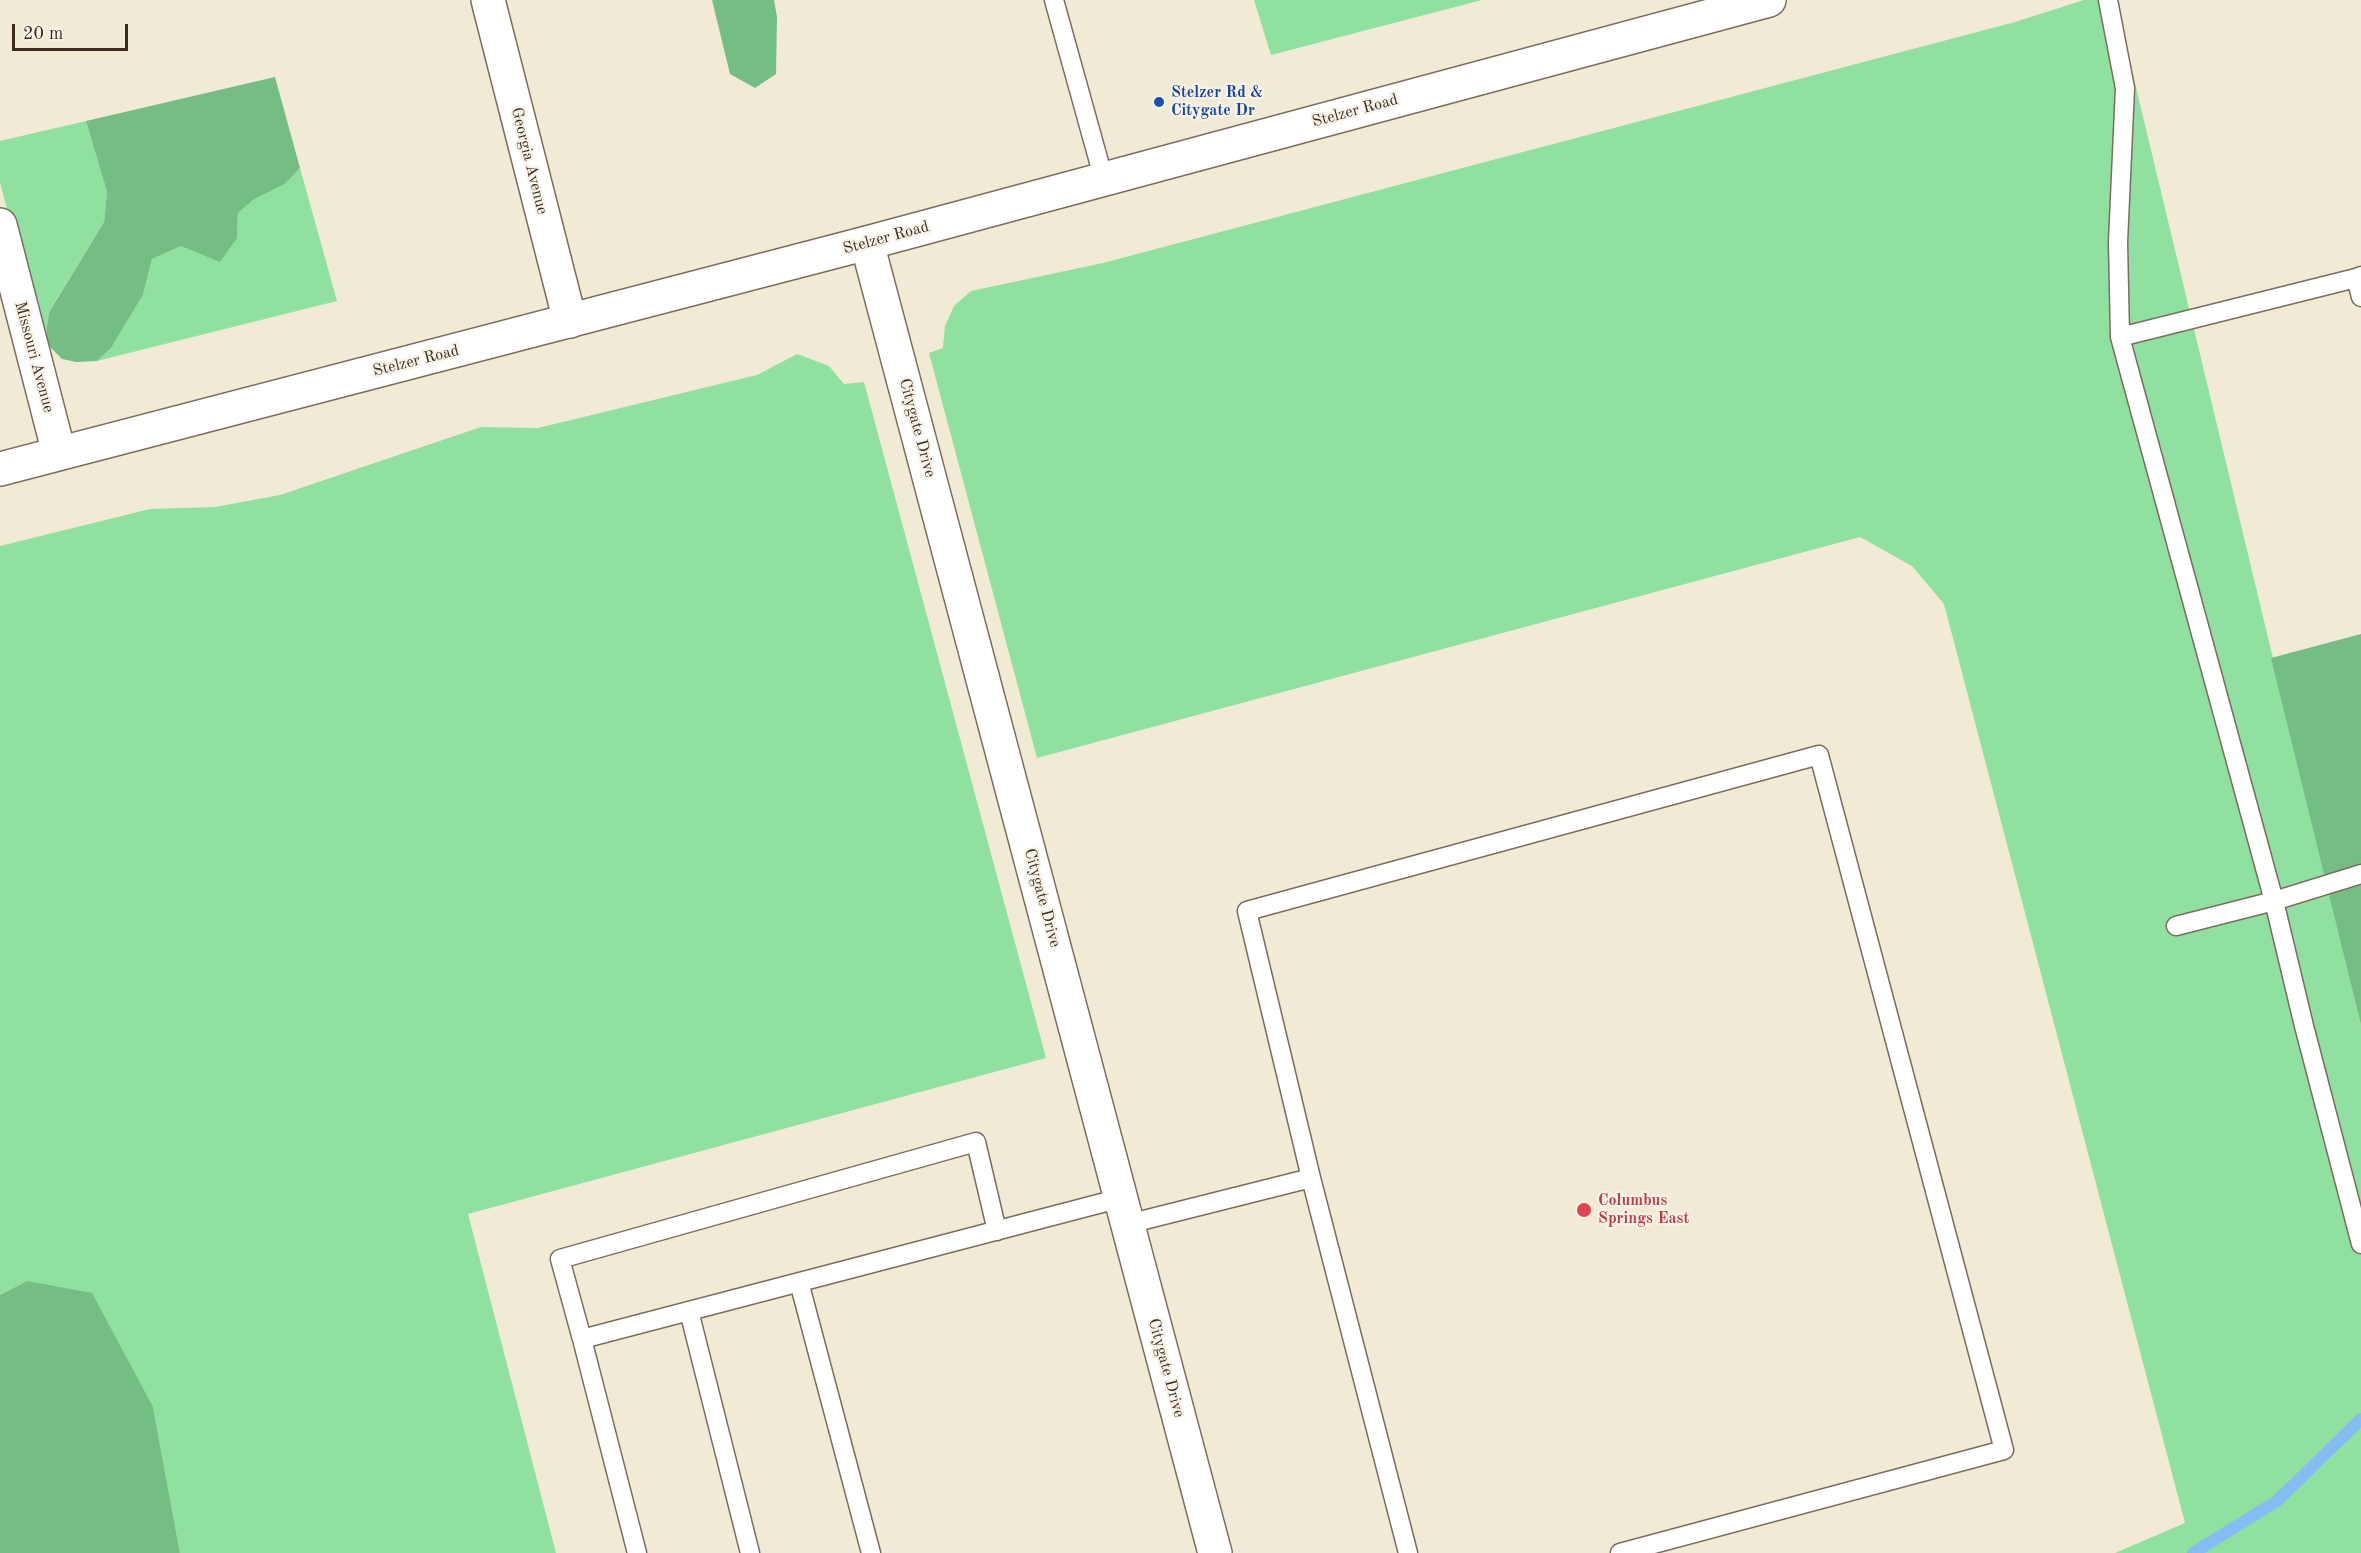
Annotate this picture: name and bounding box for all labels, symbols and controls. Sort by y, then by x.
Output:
scale bar [15,12,130,50]
text: 20 m [23,25,63,43]
place label: Stelzer Rd & Citygate Dr [1171,83,1263,121]
street label: Stelzer Road [1310,90,1400,132]
marker: Stelzer Rd & Citygate Dr [1152,95,1166,109]
street label: Georgia Avenue [506,106,552,216]
street label: Stelzer Road [841,217,931,259]
street label: Missouri Avenue [10,299,58,415]
street label: Stelzer Road [371,341,461,381]
street label: Citygate Drive [895,376,939,480]
street label: Citygate Drive [1020,846,1064,950]
place label: Columbus Springs East [1598,1191,1689,1229]
marker: Columbus Springs East [1575,1201,1593,1219]
street label: Citygate Drive [1144,1316,1188,1420]

